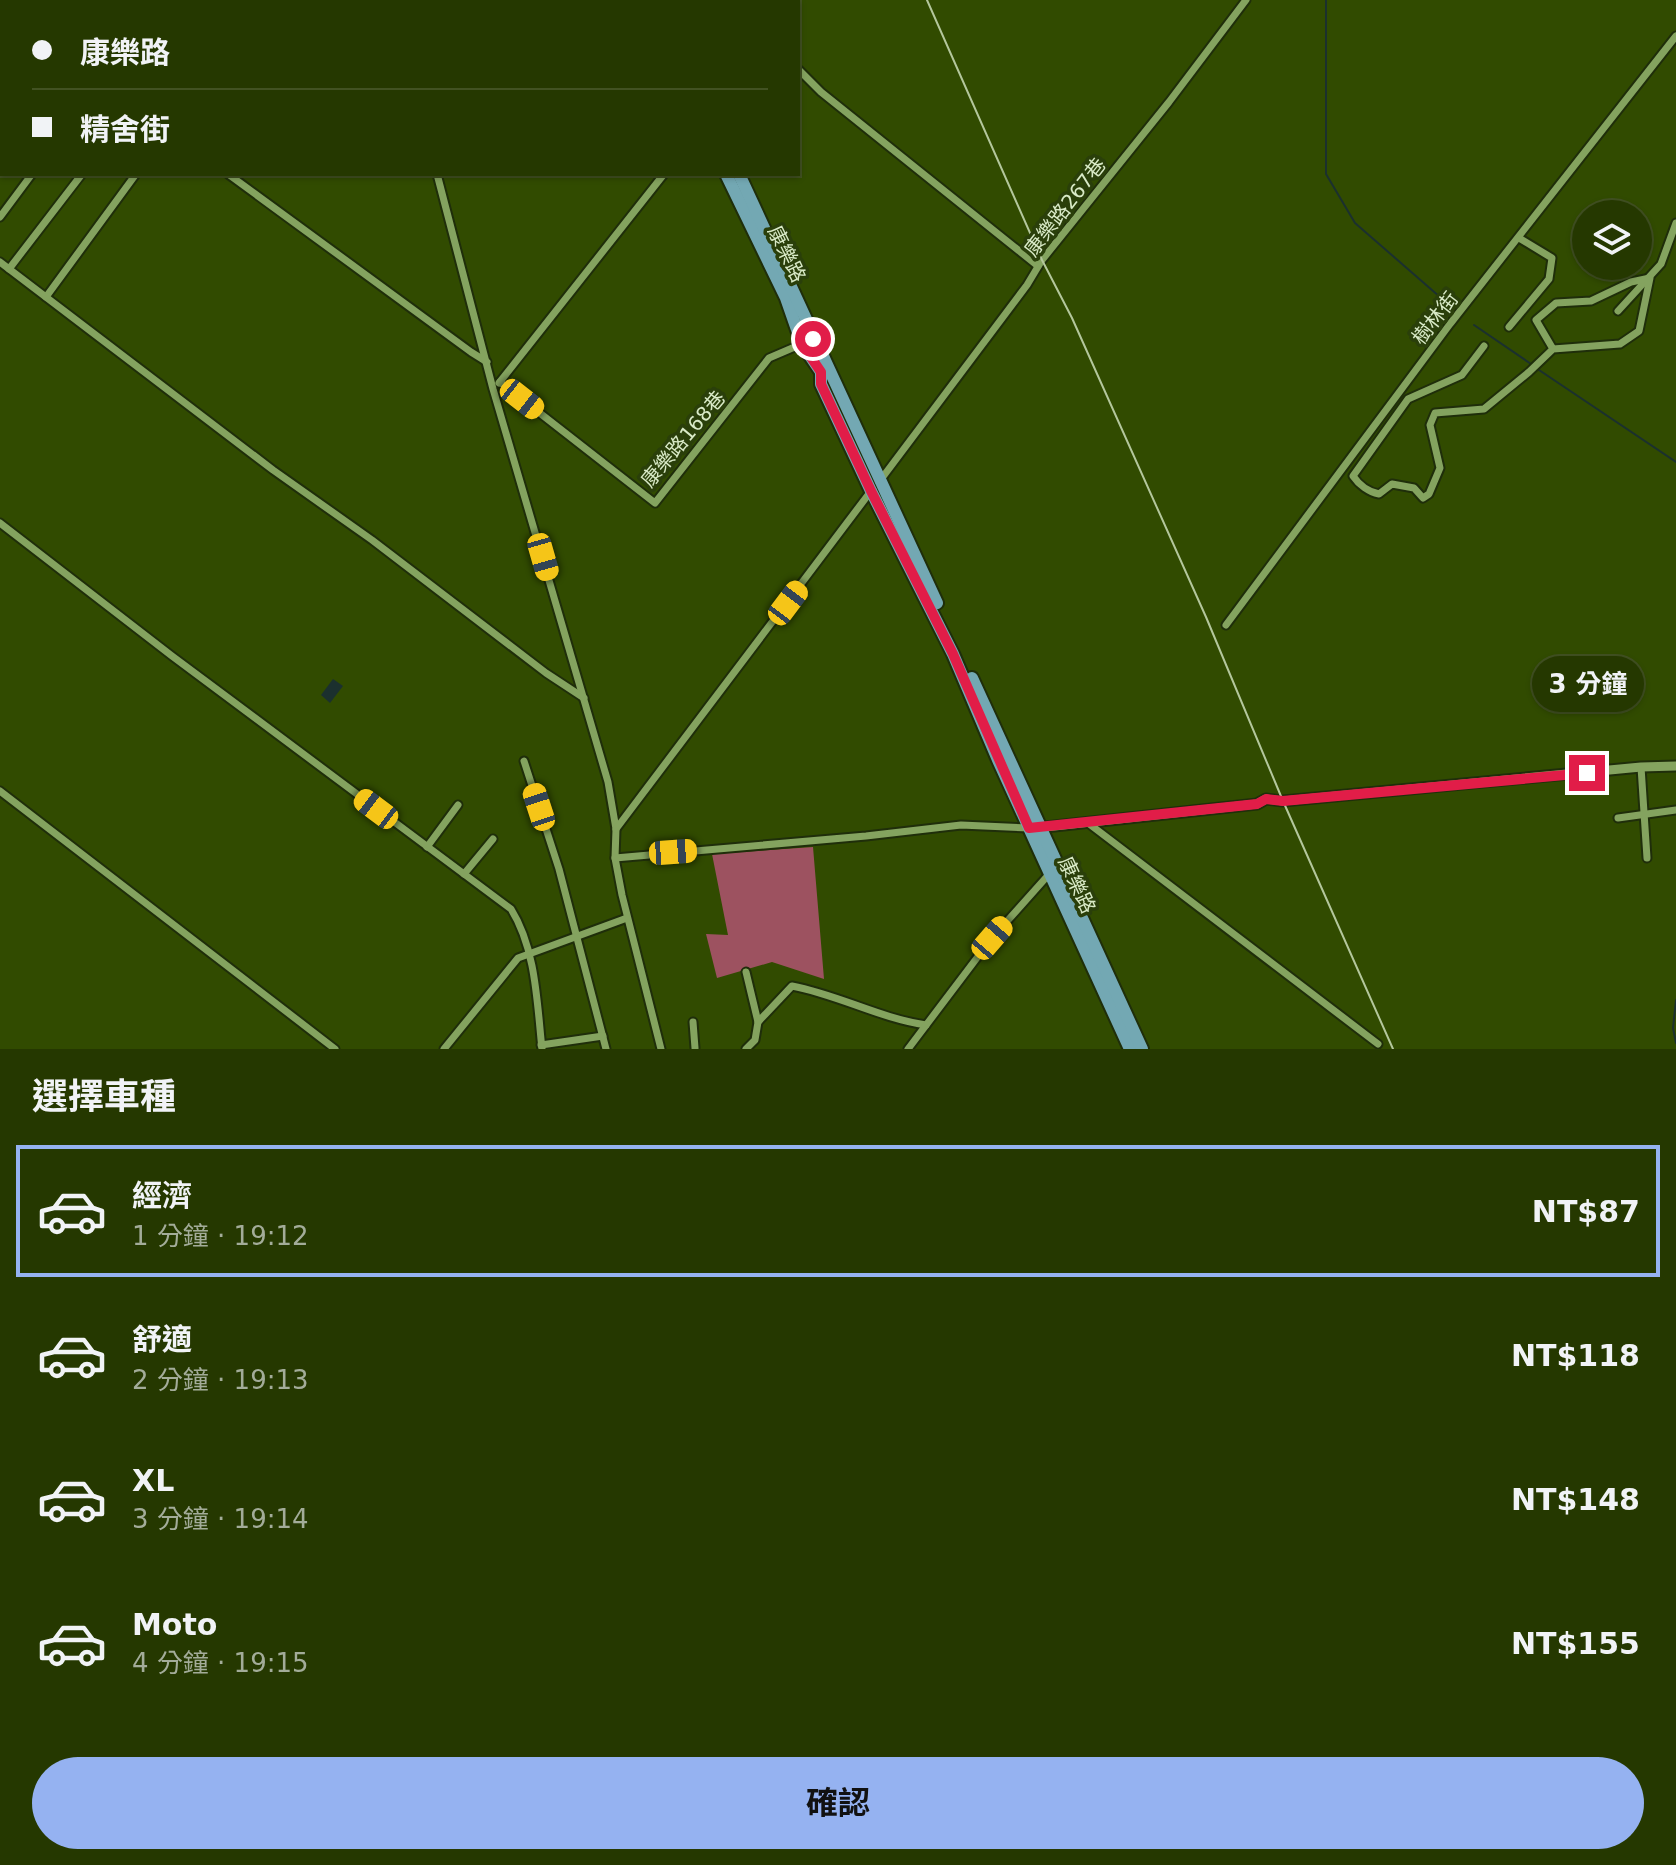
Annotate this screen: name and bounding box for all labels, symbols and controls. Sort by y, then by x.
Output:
text: 康樂路 [80,35,170,70]
text: 精舍街 [80,112,170,147]
street label: 康樂路267巷 [1019,153,1111,261]
map controls [1572,200,1652,280]
button: layers [1572,200,1652,280]
street label: 康樂路 [763,222,811,286]
street label: 樹林街 [1407,287,1463,349]
route start [795,321,831,357]
car [496,375,548,423]
street label: 康樂路168巷 [636,386,730,492]
car [525,531,561,583]
car [764,577,812,629]
callout: 3 分鐘 [1531,657,1643,713]
text: 3 分鐘 [1548,669,1628,699]
route end [1569,755,1605,791]
car [520,780,558,834]
car [350,785,402,833]
car [648,838,698,866]
street label: 康樂路 [1053,853,1101,917]
car [967,912,1017,964]
text: 選擇車種 [32,1076,176,1117]
icon: car [36,1175,108,1247]
text: 經濟 [132,1178,192,1213]
text: NT$87 [1532,1194,1640,1229]
text: 1 分鐘 · 19:12 [132,1221,309,1251]
icon: car [36,1319,108,1391]
text: 舒適 [132,1322,192,1357]
text: NT$118 [1511,1338,1640,1373]
text: 2 分鐘 · 19:13 [132,1365,309,1395]
icon: car [36,1463,108,1535]
text: XL [132,1463,174,1498]
text: NT$148 [1511,1482,1640,1517]
text: 3 分鐘 · 19:14 [132,1504,309,1534]
icon: car [36,1607,108,1679]
text: Moto [132,1607,217,1642]
text: NT$155 [1511,1626,1640,1661]
text: 4 分鐘 · 19:15 [132,1648,309,1678]
button: 確認 [32,1757,1644,1849]

